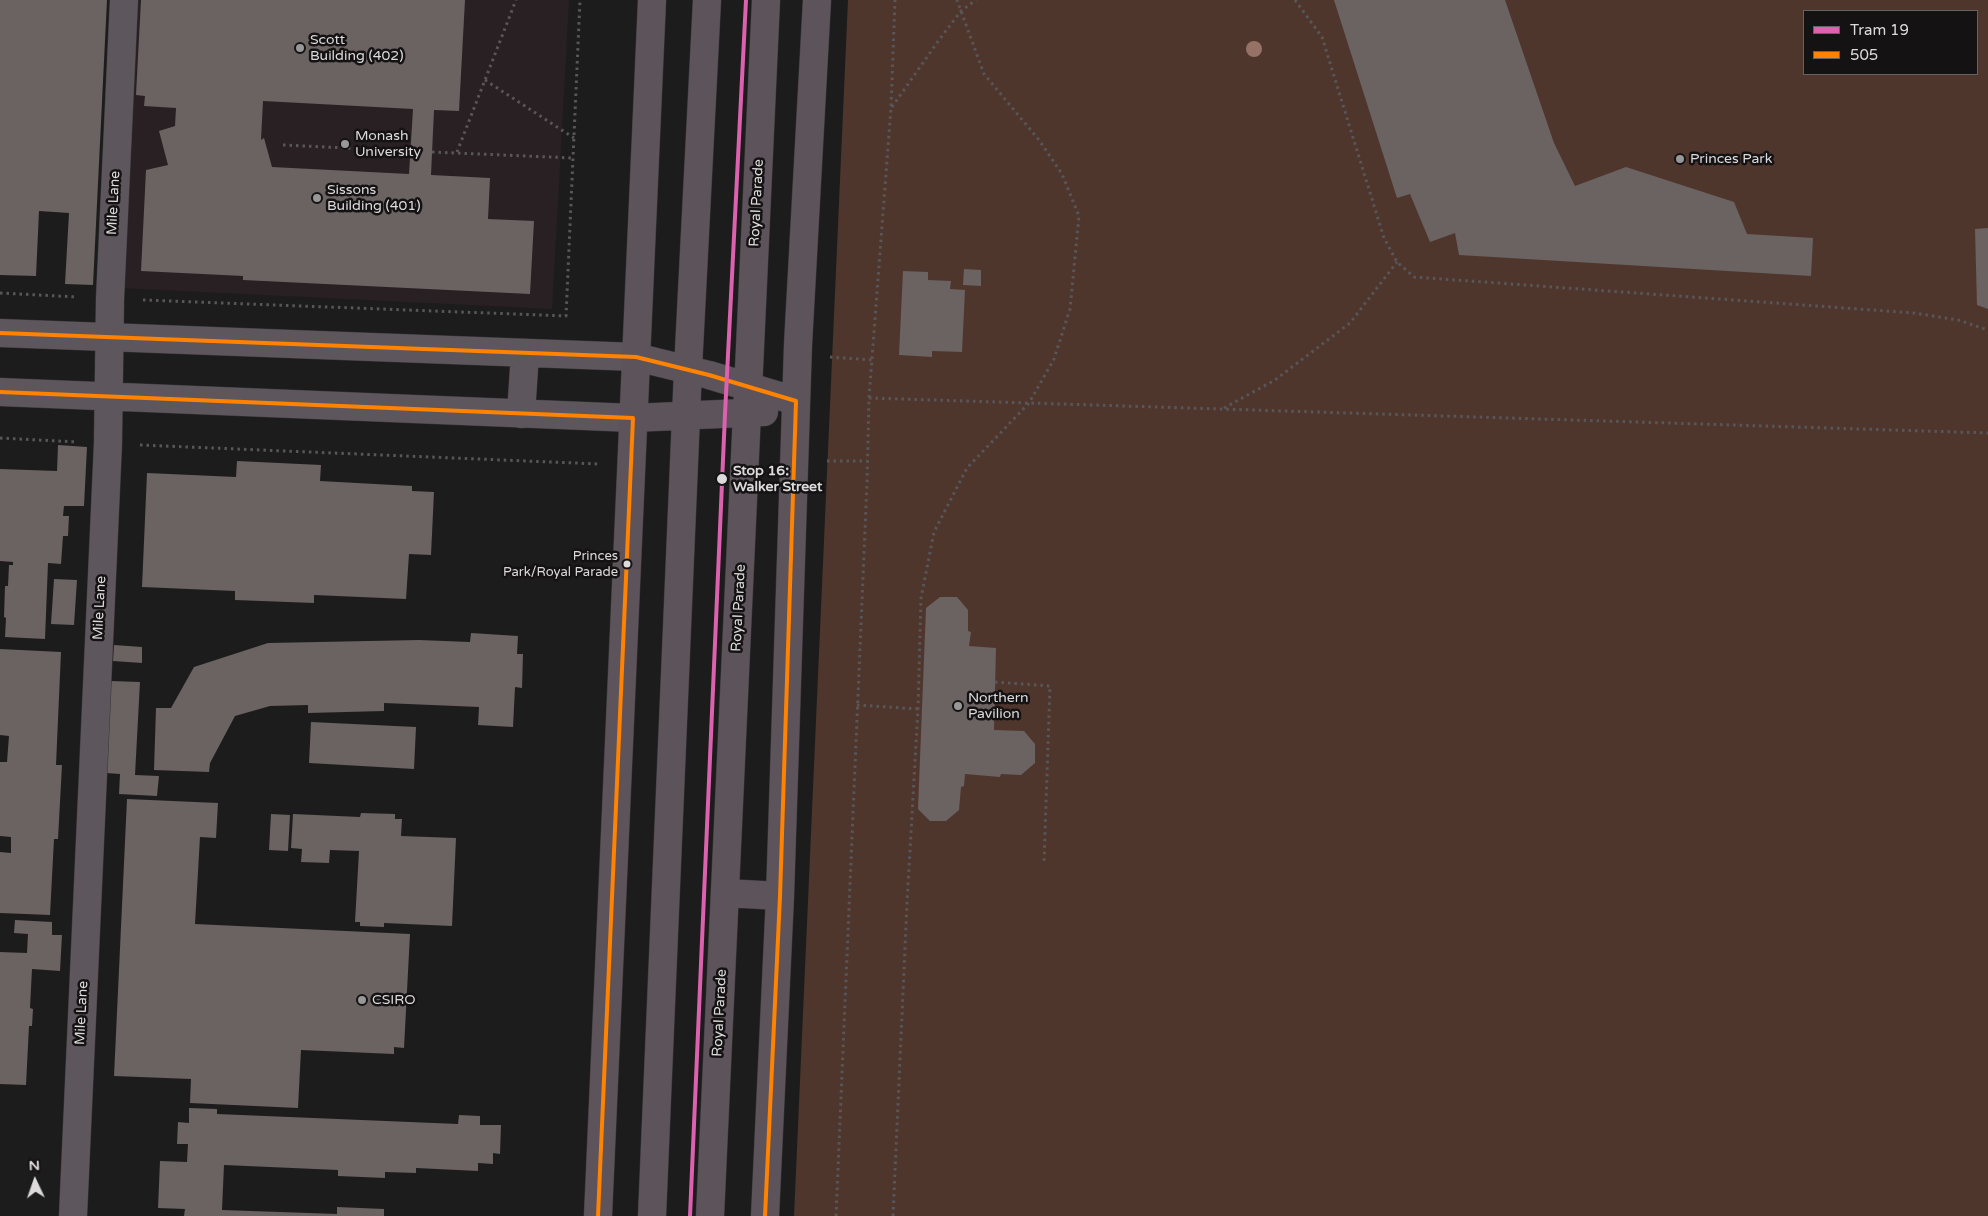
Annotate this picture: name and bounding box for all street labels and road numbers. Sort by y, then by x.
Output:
street label: Royal Parade [746,159,768,247]
street label: Mile Lane [104,170,124,236]
street label: Royal Parade [728,564,750,652]
street label: Mile Lane [90,575,110,641]
street label: Royal Parade [709,969,731,1057]
street label: Mile Lane [72,980,92,1046]

